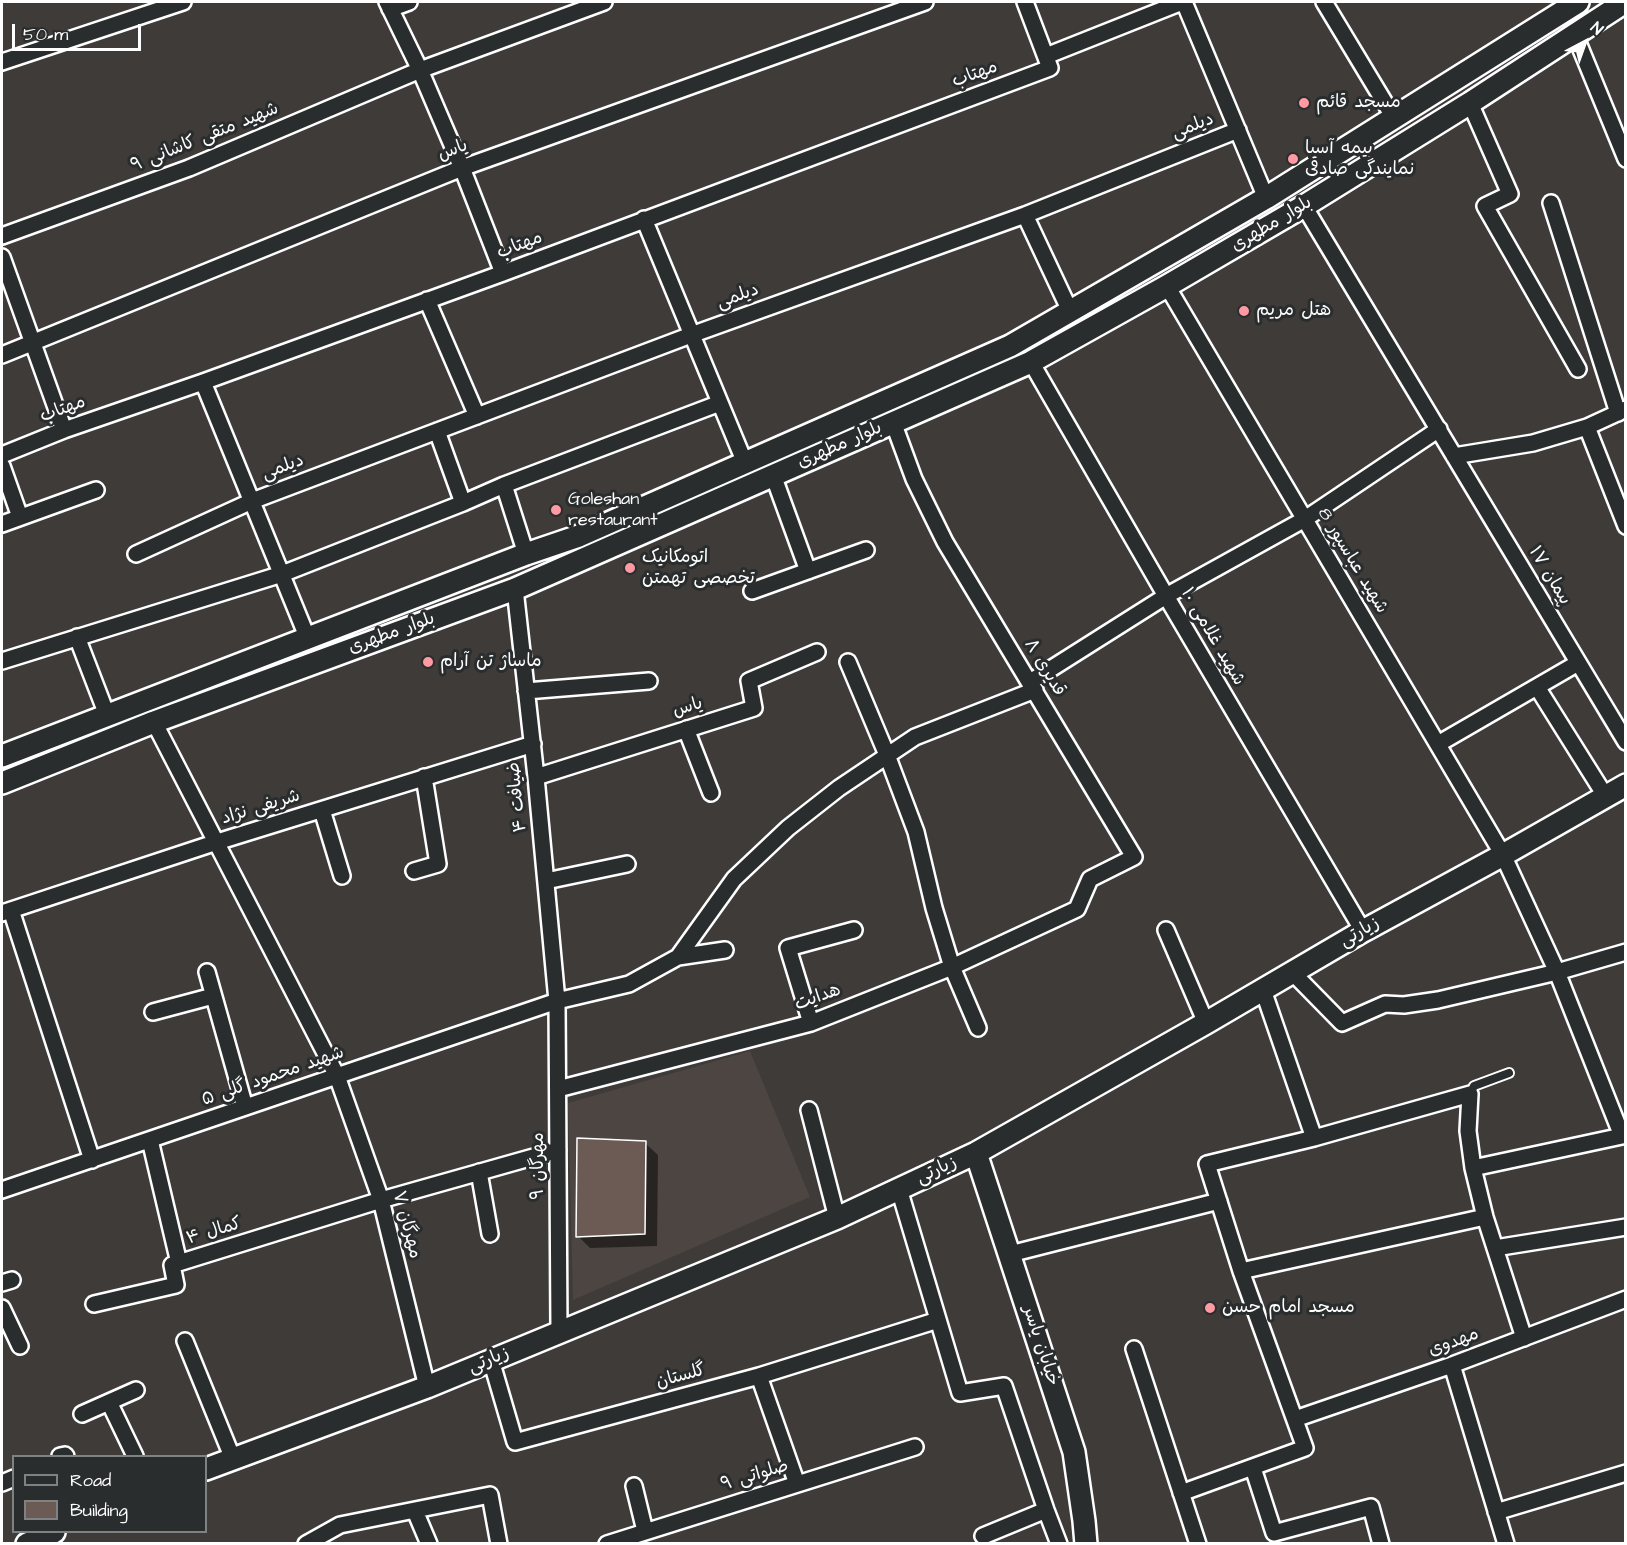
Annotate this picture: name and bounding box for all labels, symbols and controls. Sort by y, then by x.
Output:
scale bar [15,12,144,50]
north arrow [1555,12,1615,72]
text: N [1586,17,1608,40]
text: 50 m [23,22,68,47]
street label: مهتاب [949,57,1001,93]
place label: مسجد قائم [1316,92,1401,114]
marker: مسجد قائم [1297,96,1311,110]
street label: شهید متقی کاشانی ۹ [128,99,282,177]
street label: دیلمی [1169,109,1217,145]
street label: یاس [435,135,471,167]
place label: بیمه آسیا نمایندگی صادقی [1305,138,1414,180]
marker: بیمه آسیا نمایندگی صادقی [1286,152,1300,166]
street label: بلوار مطهری [1228,192,1316,258]
street label: مهتاب [494,227,546,265]
street label: دیلمی [714,279,762,315]
place label: هتل مریم [1256,300,1331,322]
marker: هتل مریم [1237,304,1251,318]
street label: مهتاب [37,392,89,428]
street label: بلوار مطهری [794,418,886,474]
street label: دیلمی [259,450,307,486]
place label: Goleshan restaurant [568,489,658,532]
marker: Goleshan restaurant [549,503,563,517]
street label: شهید عباسپور 8 [1312,504,1392,618]
street label: پیمان ۱۷ [1523,543,1575,609]
place label: اتومکانیک تخصصی تهمتن [642,547,755,590]
marker: اتومکانیک تخصصی تهمتن [623,561,637,575]
street label: شهید غلامی ۱۰ [1175,584,1249,690]
street label: بلوار مطهری [346,608,438,660]
street label: قدیری ۸ [1019,636,1069,700]
place label: ماساژ تن آرام [440,651,542,673]
marker: ماساژ تن آرام [421,655,435,669]
street label: یاس [670,693,706,723]
street label: ضیافت ۴ [504,761,532,833]
street label: شریفی نژاد [219,786,303,830]
street label: زیارتی [1336,913,1384,953]
street label: هدایت [792,980,844,1016]
street label: شهید محمود گلی ۵ [199,1042,347,1112]
street label: مهرگان ۹ [528,1132,550,1200]
street label: زیارتی [913,1152,961,1190]
street label: مهرگان ۷ [387,1189,425,1261]
street label: کمال ۴ [184,1213,244,1251]
place label: مسجد امام حسن [1222,1297,1355,1319]
marker: مسجد امام حسن [1203,1301,1217,1315]
street label: خیابان یاسر [1017,1303,1063,1389]
street label: مهدوی [1426,1324,1482,1362]
street label: زیارتی [465,1343,513,1379]
street label: گلستان [654,1360,708,1394]
legend [12,1455,207,1533]
street label: صلواتی ۹ [719,1455,791,1497]
text: Road [70,1468,111,1493]
text: Building [70,1498,128,1523]

